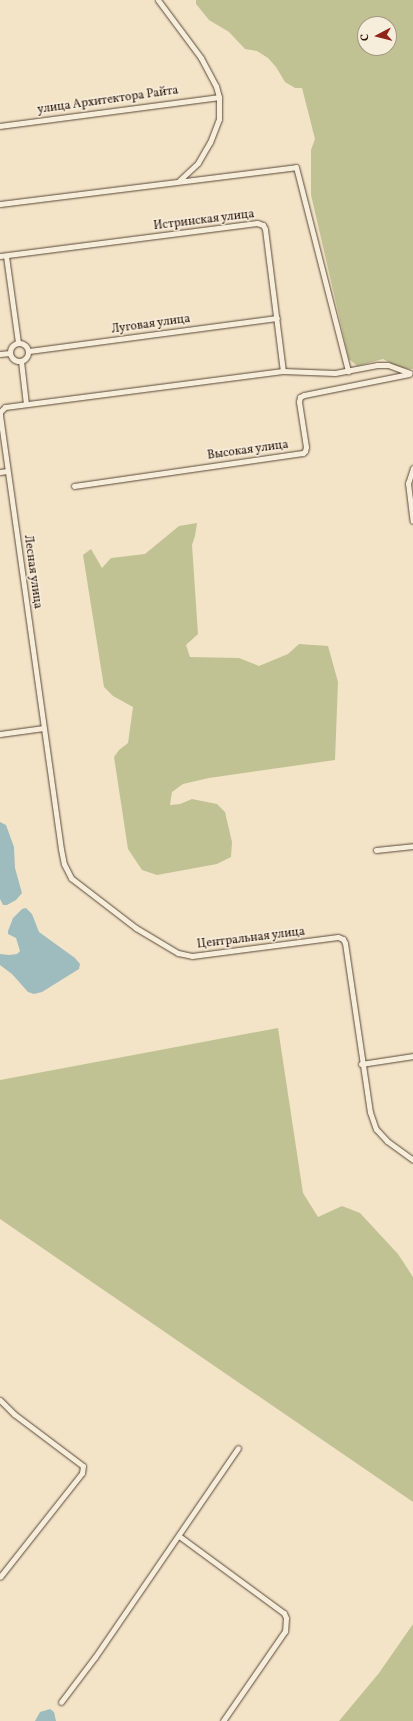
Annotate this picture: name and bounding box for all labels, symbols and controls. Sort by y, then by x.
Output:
north arrow [357,16,397,56]
text: С [358,33,373,42]
street label: улица Архитектора Райта [37,84,179,118]
street label: Истринская улица [153,208,255,234]
street label: Луговая улица [110,312,192,338]
street label: Высокая улица [206,438,290,464]
street label: Лесная улица [20,534,44,610]
street label: Центральная улица [196,925,306,953]

